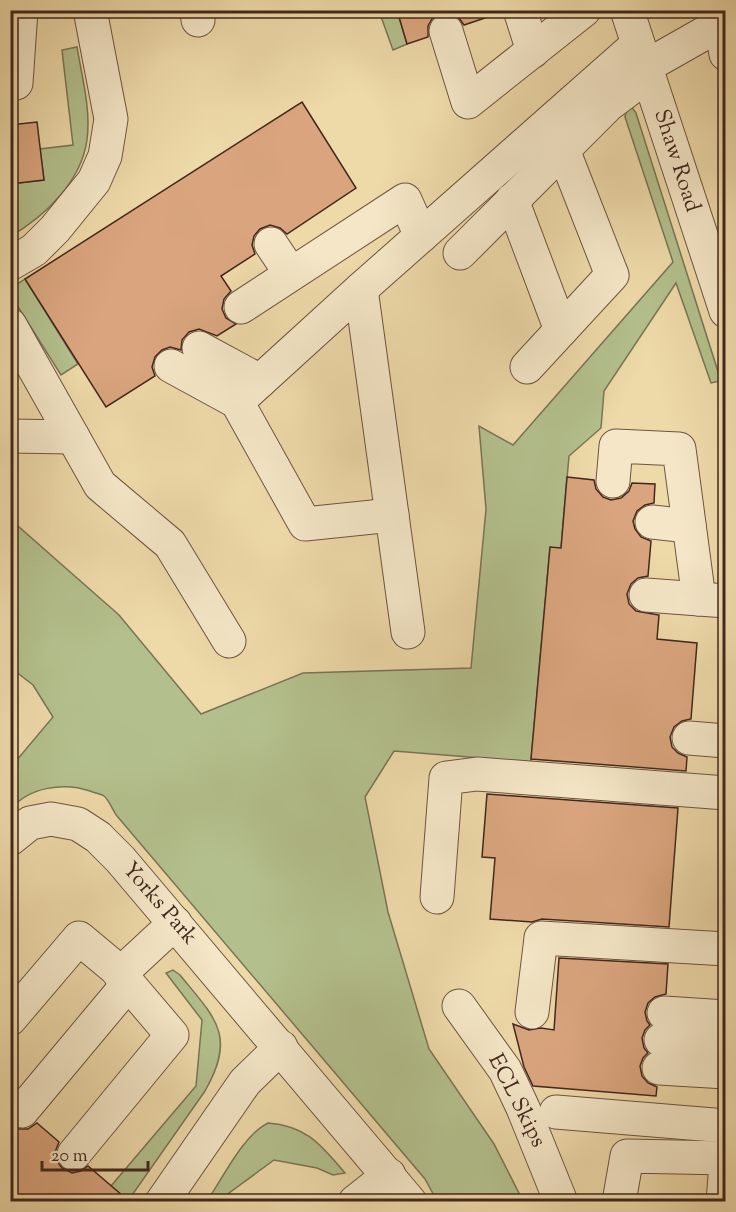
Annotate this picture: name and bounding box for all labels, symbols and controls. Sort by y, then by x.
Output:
street label: Shaw Road [644,105,708,217]
street label: Yorks Park [114,855,204,953]
street label: ECL Skips [479,1049,553,1153]
scale bar [42,1134,148,1172]
text: 20 m [51,1144,88,1170]

